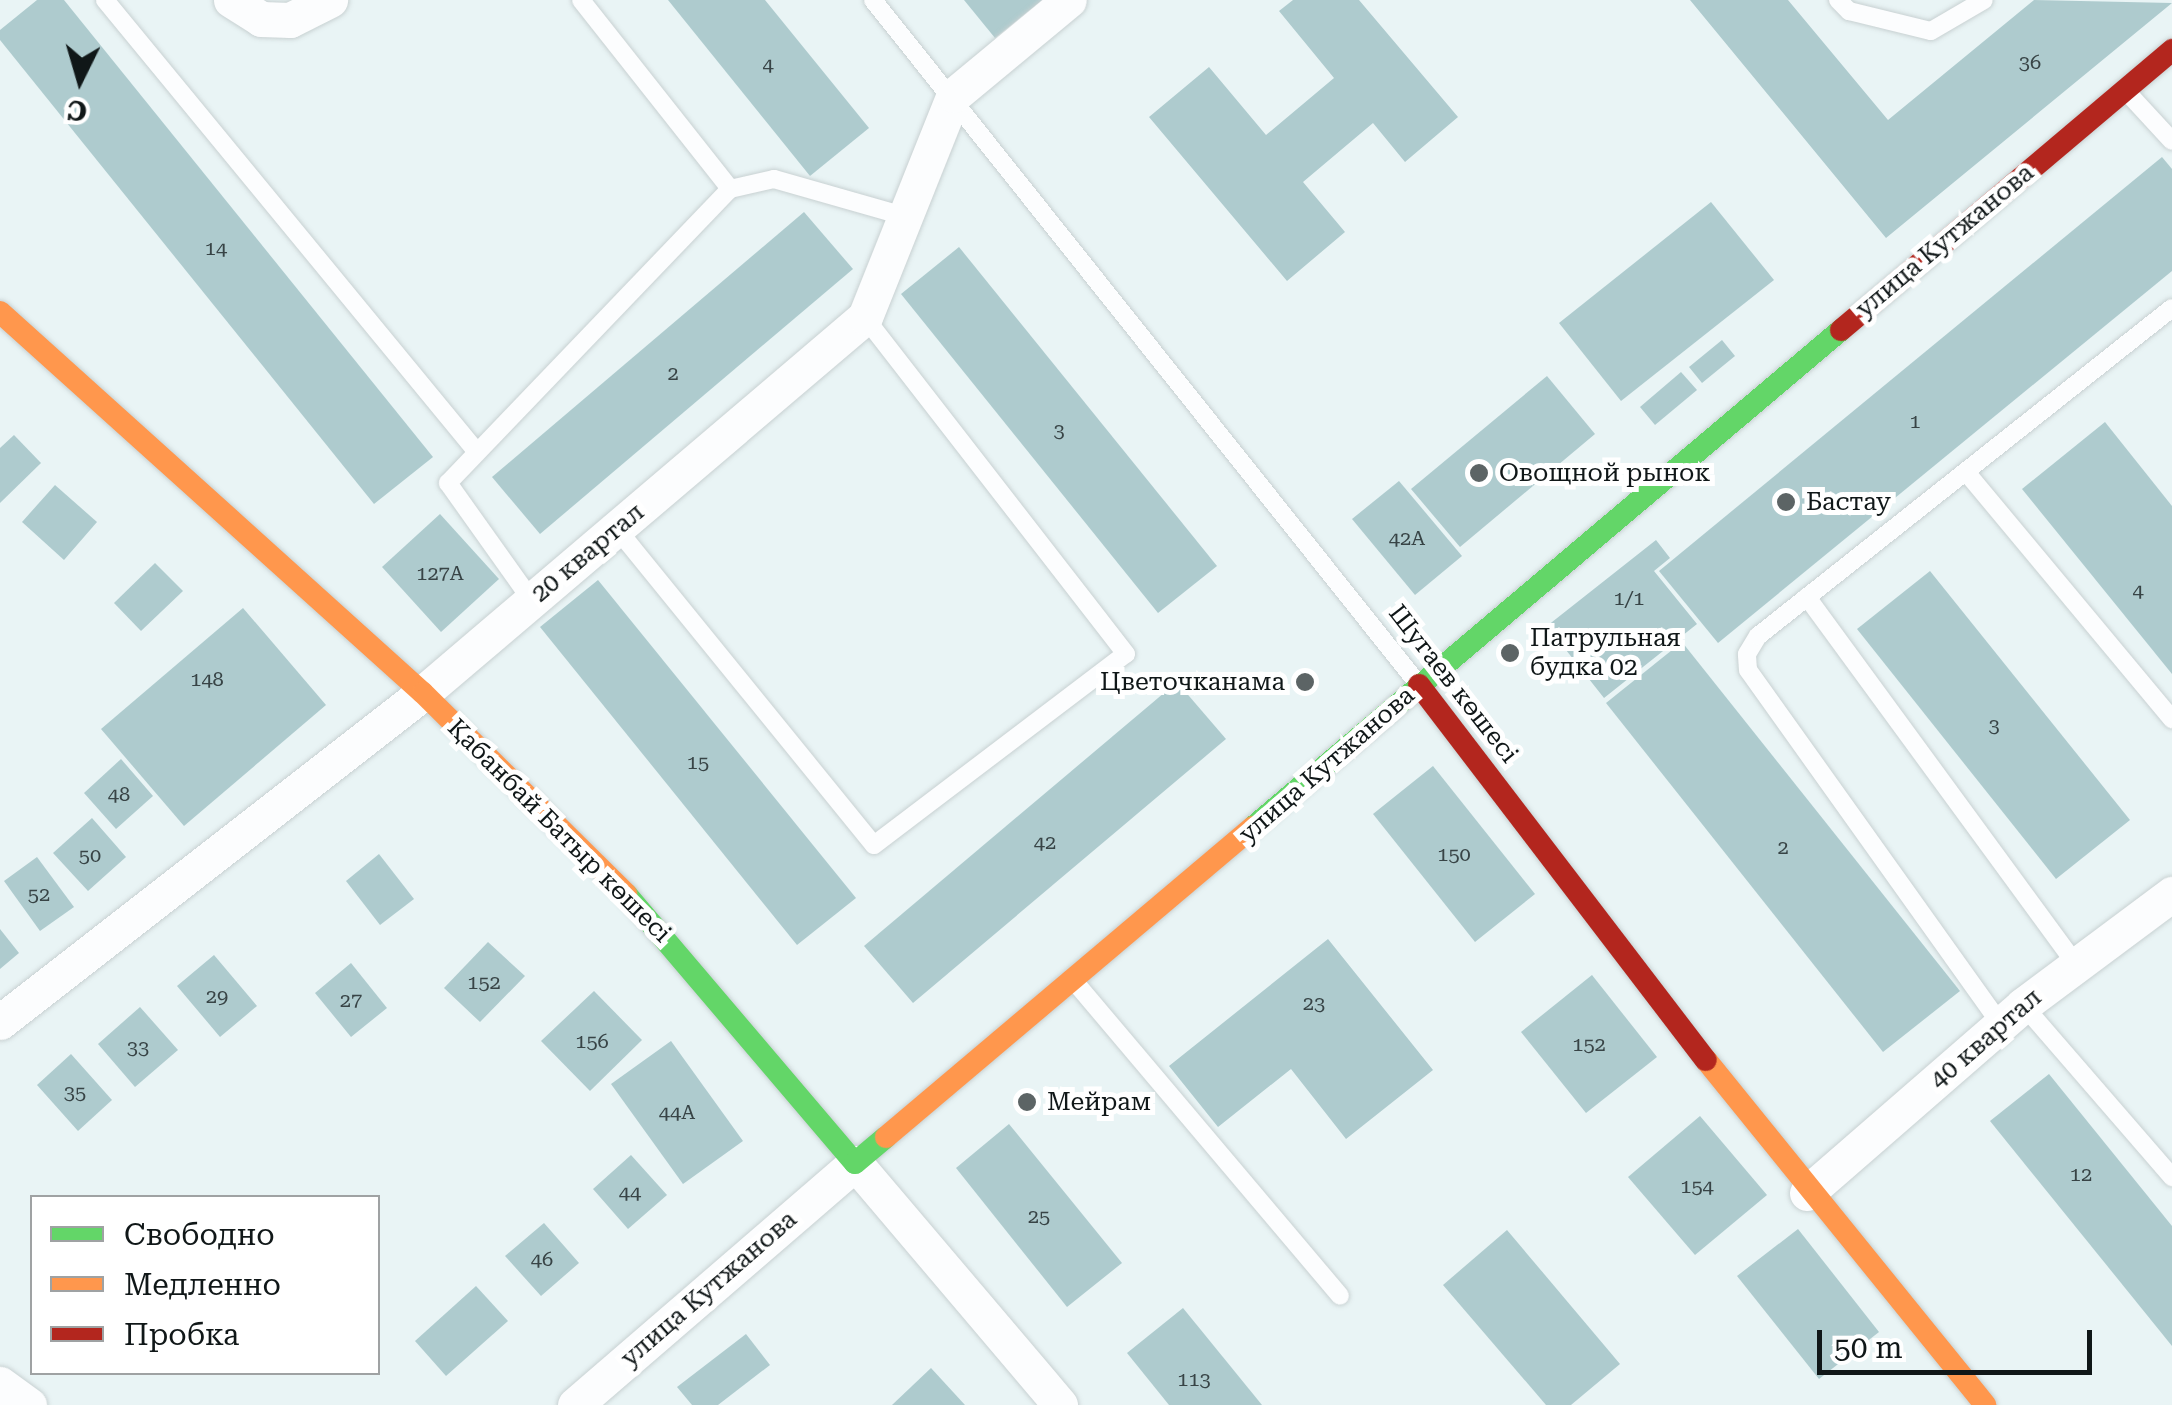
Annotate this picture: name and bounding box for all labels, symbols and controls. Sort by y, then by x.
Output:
north arrow [30,30,130,130]
house number: 36 [2019,50,2041,74]
house number: 4 [762,52,774,76]
text: С [66,93,89,128]
street label: улица Кутжанова [1850,158,2040,324]
house number: 14 [205,236,227,260]
house number: 2 [667,361,679,385]
house number: 1 [1909,409,1921,433]
house number: 3 [1053,418,1065,442]
place label: Овощной рынок [1499,458,1710,488]
marker: Овощной рынок [1468,462,1490,484]
place label: Бастау [1806,487,1891,517]
marker: Бастау [1775,491,1797,513]
street label: 20 квартал [526,497,650,609]
house number: 42А [1389,526,1425,550]
house number: 127А [416,561,464,585]
house number: 4 [2132,578,2144,602]
house number: 1/1 [1614,586,1644,610]
street label: Шугаев көшесі [1382,599,1524,769]
place label: Патрульная будка 02 [1530,624,1681,683]
marker: Патрульная будка 02 [1499,642,1521,664]
house number: 148 [190,667,224,691]
place label: Цветочканама [1100,667,1285,697]
marker: Цветочканама [1294,671,1316,693]
street label: улица Кутжанова [1233,681,1421,849]
street label: Қабанбай Батыр көшесі [441,713,677,949]
house number: 3 [1988,713,2000,737]
house number: 15 [687,750,709,774]
house number: 48 [108,782,130,806]
house number: 42 [1034,830,1056,854]
house number: 2 [1777,835,1789,859]
house number: 150 [1437,842,1471,866]
house number: 50 [79,843,101,867]
house number: 52 [28,882,50,906]
house number: 152 [467,970,501,994]
street label: 40 квартал [1924,983,2048,1095]
house number: 29 [206,984,228,1008]
house number: 27 [340,988,362,1012]
house number: 23 [1303,991,1325,1015]
house number: 156 [575,1029,609,1053]
house number: 152 [1572,1032,1606,1056]
house number: 33 [127,1035,149,1059]
house number: 35 [64,1080,86,1104]
place label: Мейрам [1047,1087,1151,1117]
marker: Мейрам [1016,1091,1038,1113]
house number: 44А [659,1100,695,1124]
house number: 12 [2070,1162,2092,1186]
house number: 154 [1680,1174,1714,1198]
house number: 44 [619,1180,641,1204]
legend [30,1195,380,1375]
house number: 25 [1028,1204,1050,1228]
street label: улица Кутжанова [615,1205,803,1373]
text: Свободно [124,1217,275,1252]
house number: 46 [531,1247,553,1271]
text: Медленно [124,1267,281,1302]
scale bar [1822,1310,2097,1372]
text: Пробка [124,1317,239,1352]
text: 50 m [1834,1330,1903,1365]
house number: 113 [1177,1367,1211,1391]

